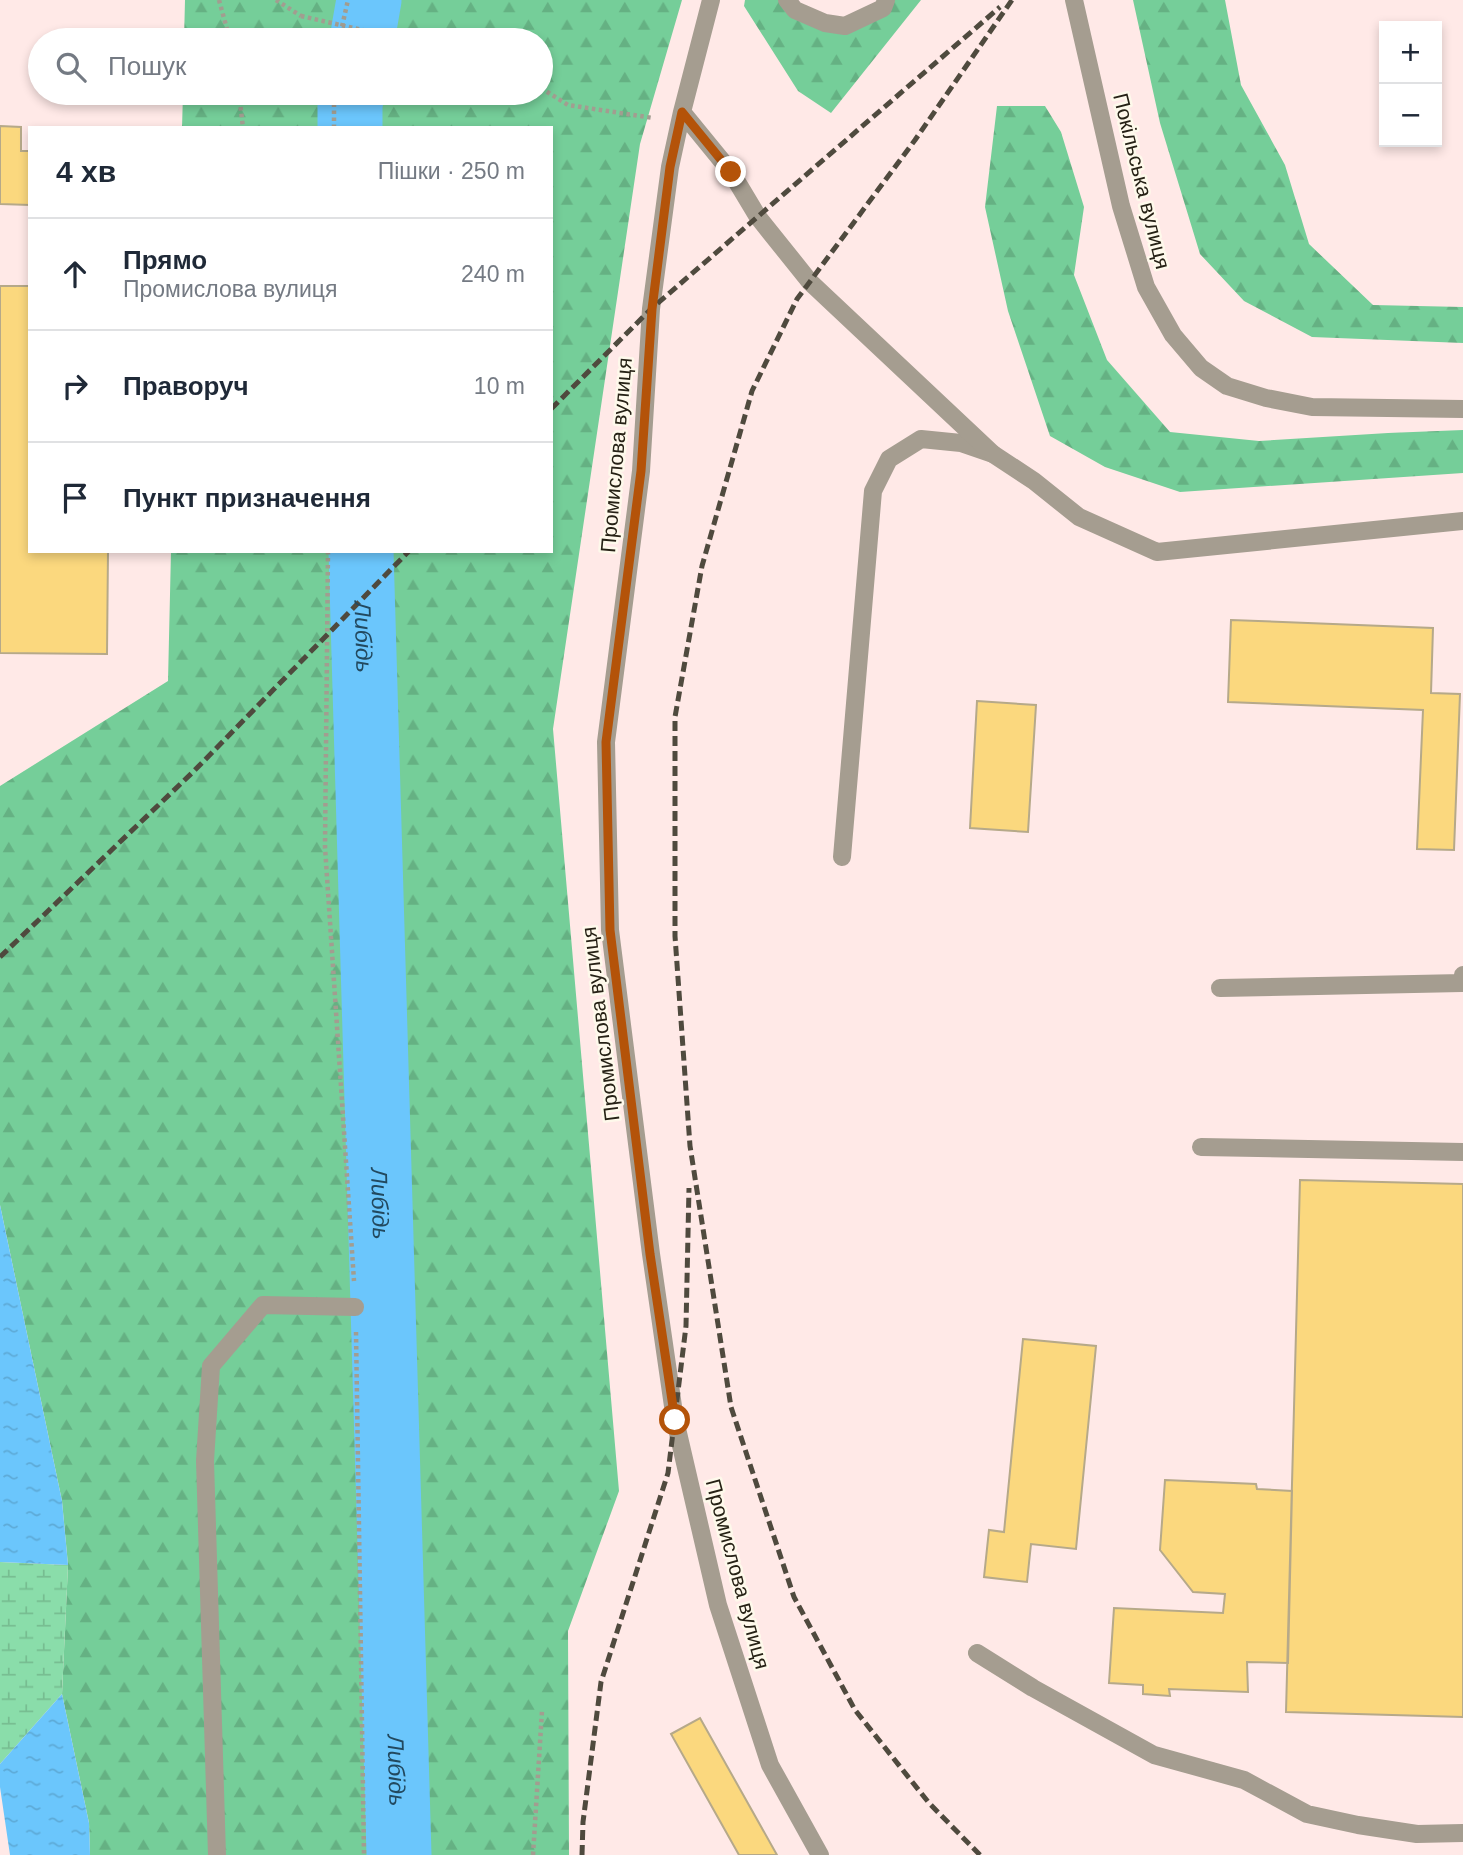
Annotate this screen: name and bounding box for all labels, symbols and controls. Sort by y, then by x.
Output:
map controls [1379,21,1442,147]
button: + [1379,21,1442,84]
search box [28,28,553,105]
icon: search [52,48,90,86]
text: Пошук [108,51,186,81]
button: − [1379,84,1442,147]
street label: Покільська вулиця [1109,91,1175,271]
text: 4 хв [56,155,116,188]
route end [715,156,746,187]
text: Пішки · 250 m [378,158,525,184]
text: Прямо [123,245,207,275]
icon: ahead [56,255,94,293]
text: 240 m [461,261,525,287]
text: Промислова вулиця [123,276,338,302]
street label: Промислова вулиця [596,356,636,554]
icon: right [56,367,94,405]
text: Праворуч [123,371,249,401]
text: 10 m [474,373,525,399]
icon: arrive [56,479,94,517]
text: Пункт призначення [123,483,371,513]
water label: Либідь [349,599,378,673]
street label: Промислова вулиця [577,925,623,1123]
water label: Либідь [366,1166,394,1240]
route start [659,1404,690,1435]
street label: Промислова вулиця [702,1476,774,1672]
water label: Либідь [382,1732,411,1807]

